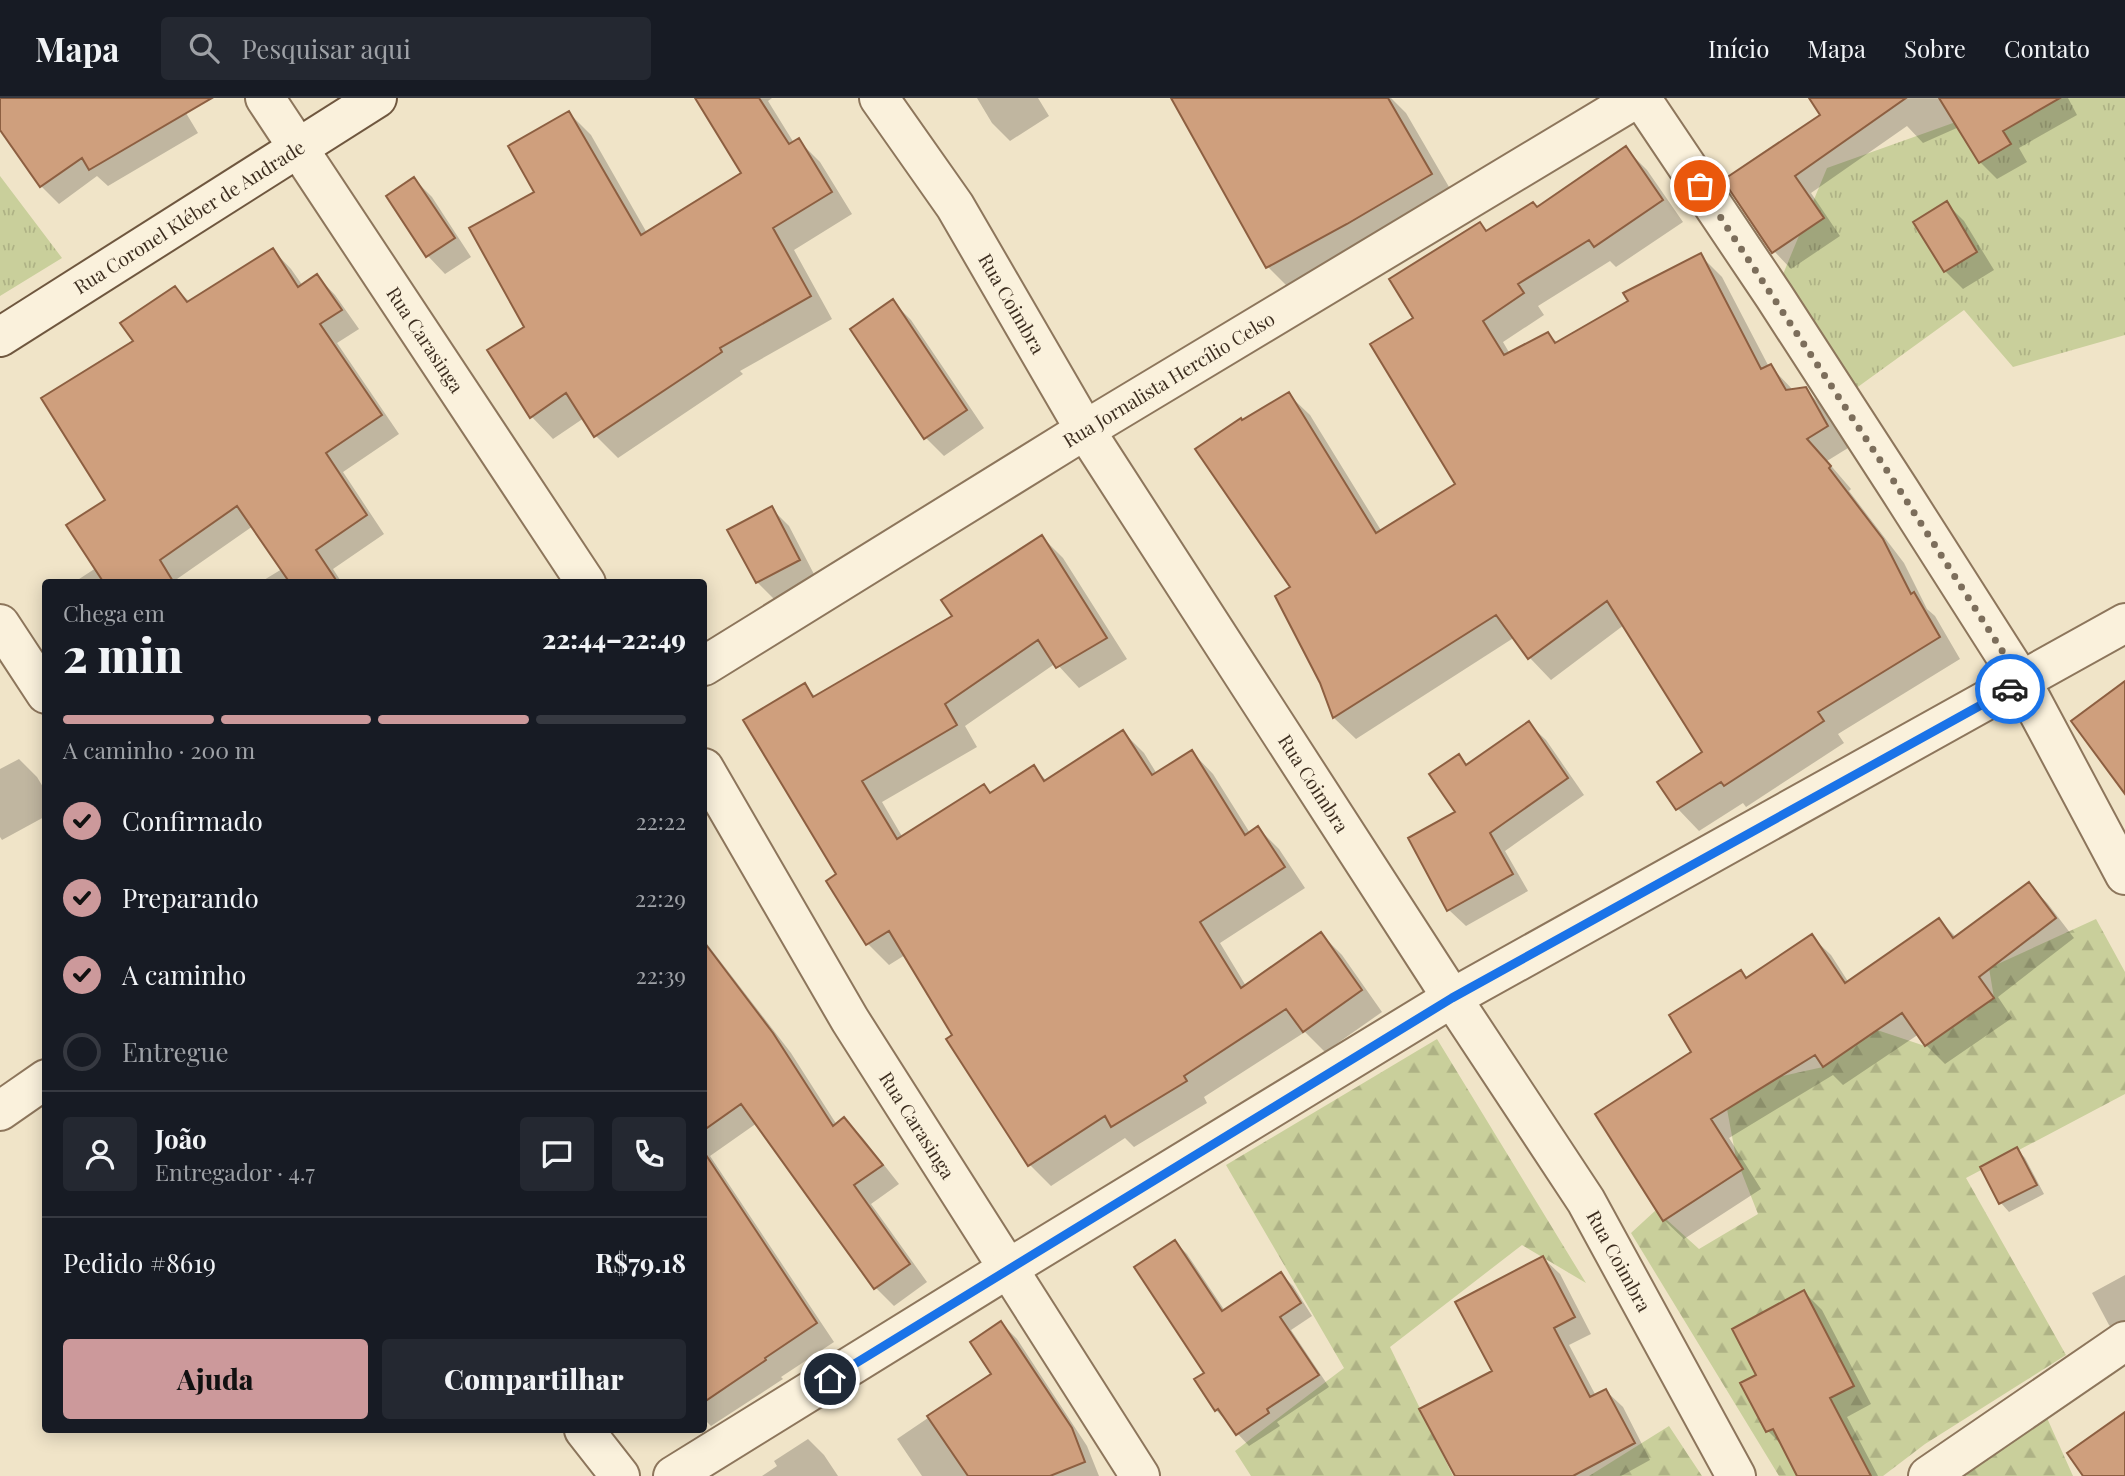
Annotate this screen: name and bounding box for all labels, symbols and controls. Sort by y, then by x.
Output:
search box [161,17,651,80]
text: Mapa [35,26,119,70]
icon: search [185,29,223,67]
text: Pesquisar aqui [241,31,411,66]
text: Início [1708,32,1769,64]
text: Mapa [1807,32,1866,64]
text: Sobre [1904,32,1966,64]
text: Contato [2004,32,2090,64]
street label: Rua Coronel Kléber de Andrade [68,133,309,299]
pin [1670,156,1730,216]
icon: bag [1681,167,1719,205]
street label: Rua Coimbra [973,248,1052,359]
street label: Rua Carasinga [381,281,471,398]
street label: Rua Jornalista Hercílio Celso [1058,305,1279,453]
text: Chega em [63,597,165,628]
text: 22:44–22:49 [542,621,686,656]
text: 2 min [63,623,183,685]
courier [1975,654,2045,724]
icon: car [1991,670,2029,708]
street label: Rua Coimbra [1273,729,1356,838]
text: A caminho · 200 m [63,734,255,765]
icon: check [63,802,101,840]
text: Confirmado [122,803,263,838]
text: 22:22 [636,805,686,836]
icon: check [63,879,101,917]
text: Preparando [122,880,259,915]
text: 22:29 [635,882,686,913]
icon: check [63,956,101,994]
text: A caminho [122,957,246,992]
text: 22:39 [636,959,686,990]
text: Entregue [122,1034,229,1069]
street label: Rua Carasinga [874,1066,962,1184]
button: person [63,1117,137,1191]
button: chat [520,1117,594,1191]
button: phone [612,1117,686,1191]
text: João [155,1121,207,1156]
text: Entregador · 4.7 [155,1156,315,1187]
street label: Rua Coimbra [1581,1205,1658,1316]
text: Pedido #8619 [63,1245,216,1280]
text: R$79.18 [595,1245,686,1280]
button: Ajuda [63,1339,368,1419]
button: Compartilhar [382,1339,686,1419]
pin [800,1349,860,1409]
icon: home [811,1360,849,1398]

